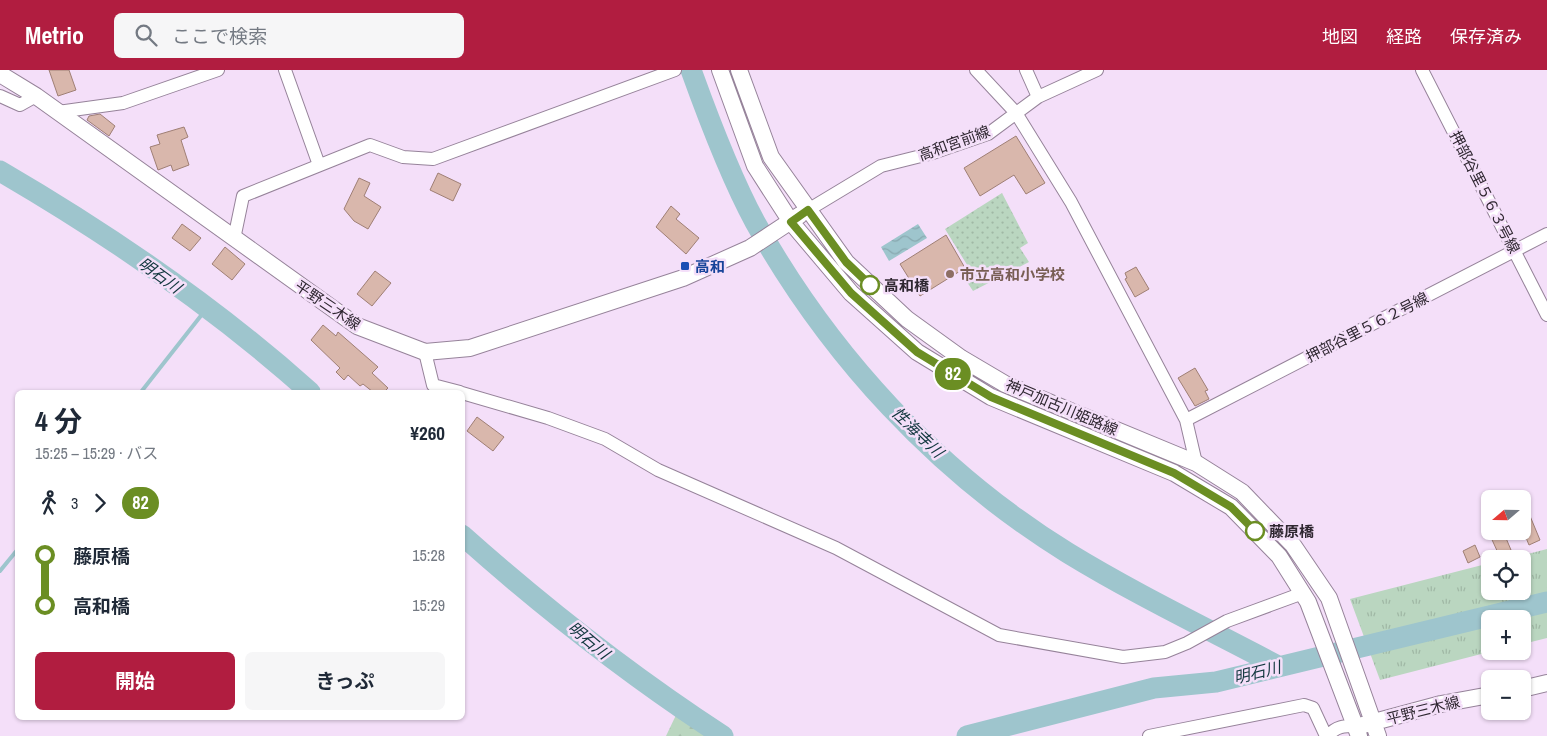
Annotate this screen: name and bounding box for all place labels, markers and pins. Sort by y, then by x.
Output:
place label: 高和 [695,256,725,277]
marker: 高和 [679,260,691,272]
place label: 市立高和小学校 [960,264,1065,285]
marker: 市立高和小学校 [944,268,956,280]
marker: 高和橋 [860,275,880,295]
place label: 高和橋 [884,275,930,296]
marker: 藤原橋 [1245,521,1265,541]
place label: 藤原橋 [1269,521,1315,542]

